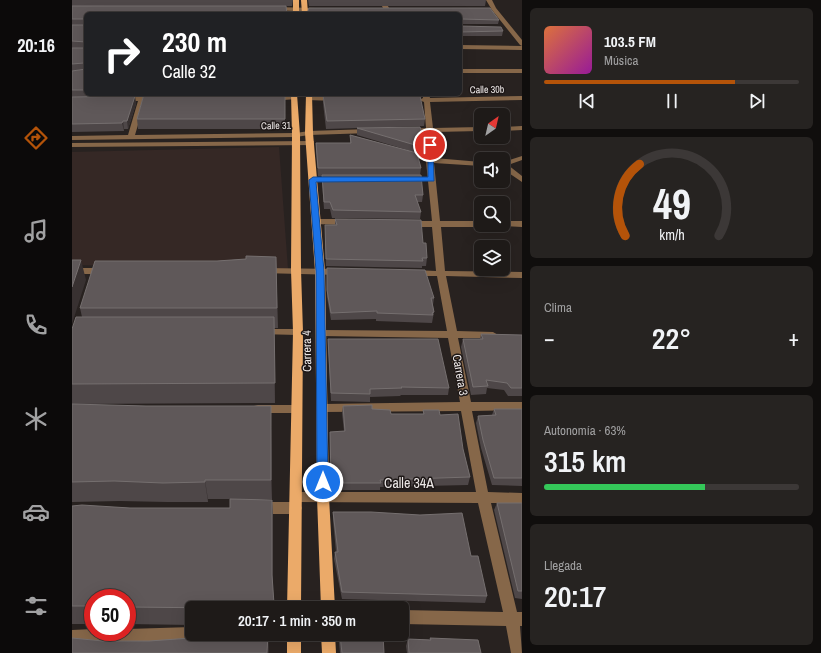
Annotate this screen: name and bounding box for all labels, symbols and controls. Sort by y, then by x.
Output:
text: 230 m [162,23,227,61]
icon: right [96,28,148,80]
text: 103.5 FM [604,31,656,52]
text: 20:16 [17,33,55,58]
text: Música [604,52,638,69]
text: Calle 32 [162,59,216,84]
street label: Calle 30b [470,83,505,96]
icon: previous [576,90,598,112]
icon: pause [661,90,683,112]
icon: next [746,90,768,112]
north arrow [474,108,510,144]
map controls [474,108,510,276]
street label: Calle 31 [261,119,292,132]
icon: directions [22,124,50,152]
pin [413,128,447,162]
icon: arrive [419,134,441,156]
button: sound [474,152,510,188]
text: 49 [653,175,690,231]
button: search [474,196,510,232]
icon: music [22,217,50,245]
text: km/h [659,224,684,243]
button: layers [474,240,510,276]
text: Clima [544,299,572,316]
icon: phone [22,311,50,339]
text: 22° [652,318,691,358]
text: − [544,323,555,353]
text: + [788,323,799,353]
street label: Carrera 4 [299,330,315,372]
street label: Carrera 3 [449,353,471,397]
icon: climate [22,405,50,433]
text: Autonomía · 63% [544,422,626,439]
text: 315 km [544,441,626,481]
position arrow [302,461,344,503]
street label: Calle 34A [384,474,434,492]
icon: car [22,498,50,526]
text: Llegada [544,557,582,574]
text: 20:17 [544,576,606,616]
speed limit sign: 50 [84,589,136,641]
icon: filters [22,592,50,620]
text: 20:17 · 1 min · 350 m [238,610,356,631]

